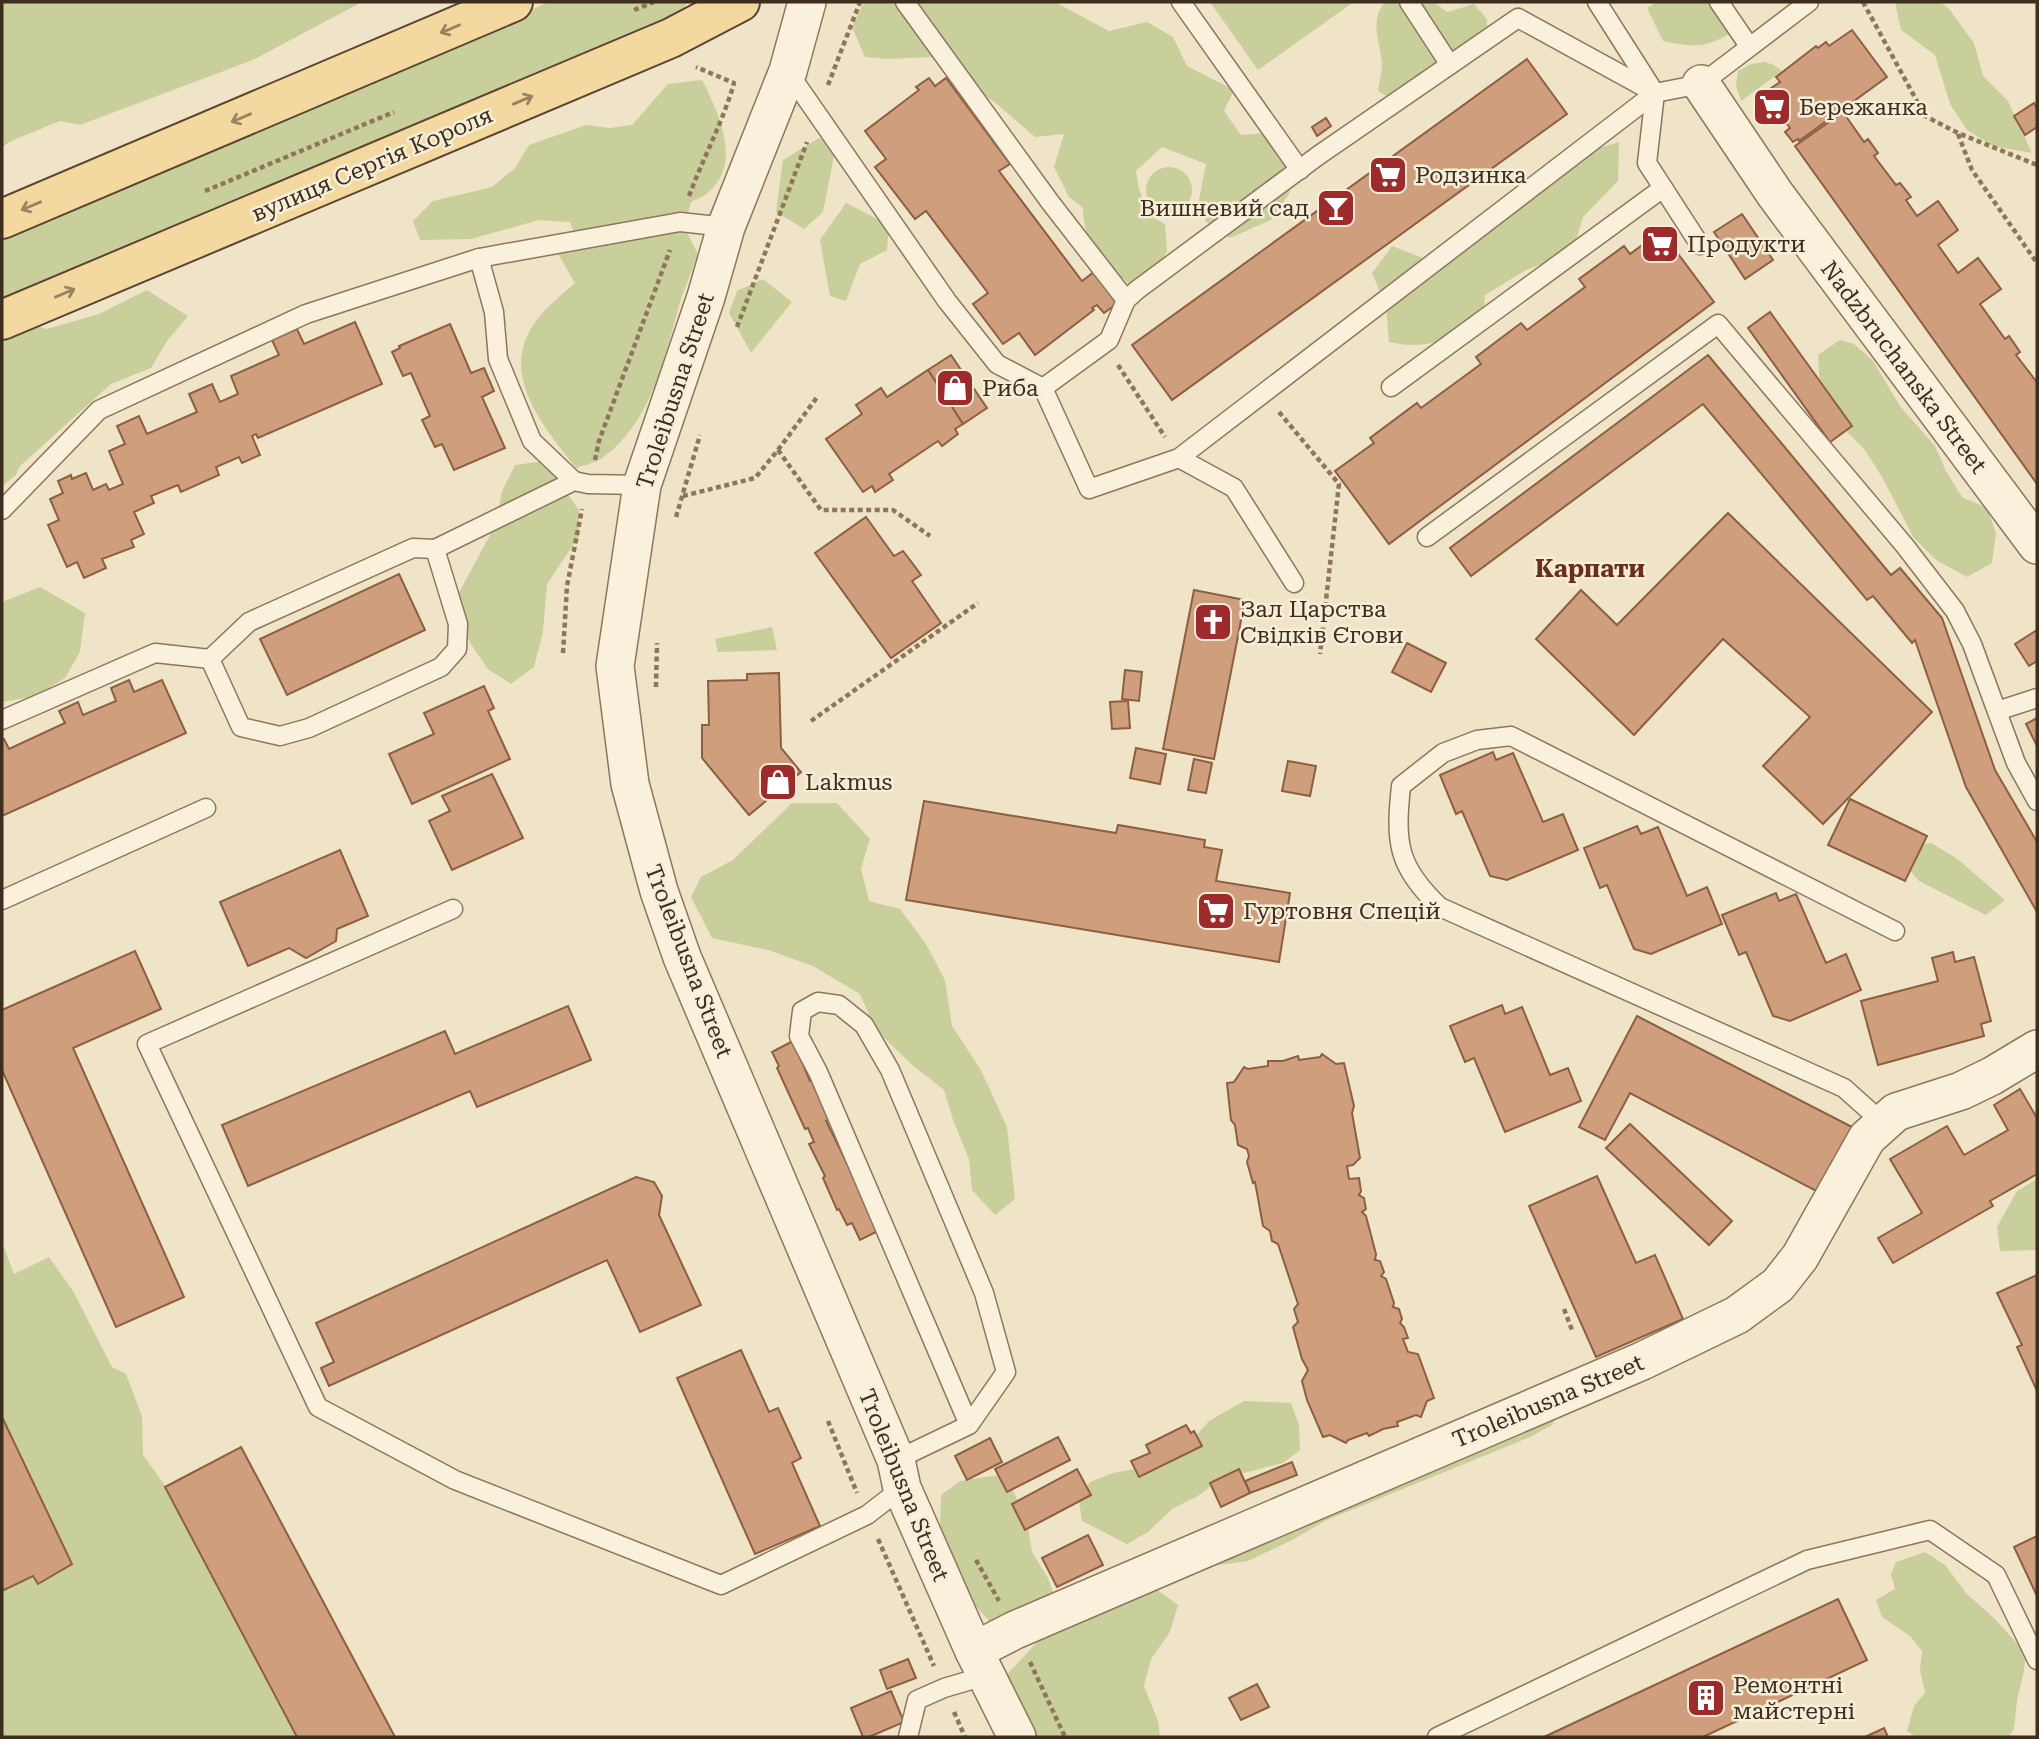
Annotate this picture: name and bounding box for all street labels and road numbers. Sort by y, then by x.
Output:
street label: вулиця Сергія Короля [248,101,497,228]
street label: Nadzbruchanska Street [1815,256,1992,479]
street label: Troleibusna Street [631,289,720,493]
street label: Troleibusna Street [639,861,738,1062]
street label: Troleibusna Street [1449,1349,1648,1454]
street label: Troleibusna Street [853,1385,955,1586]

